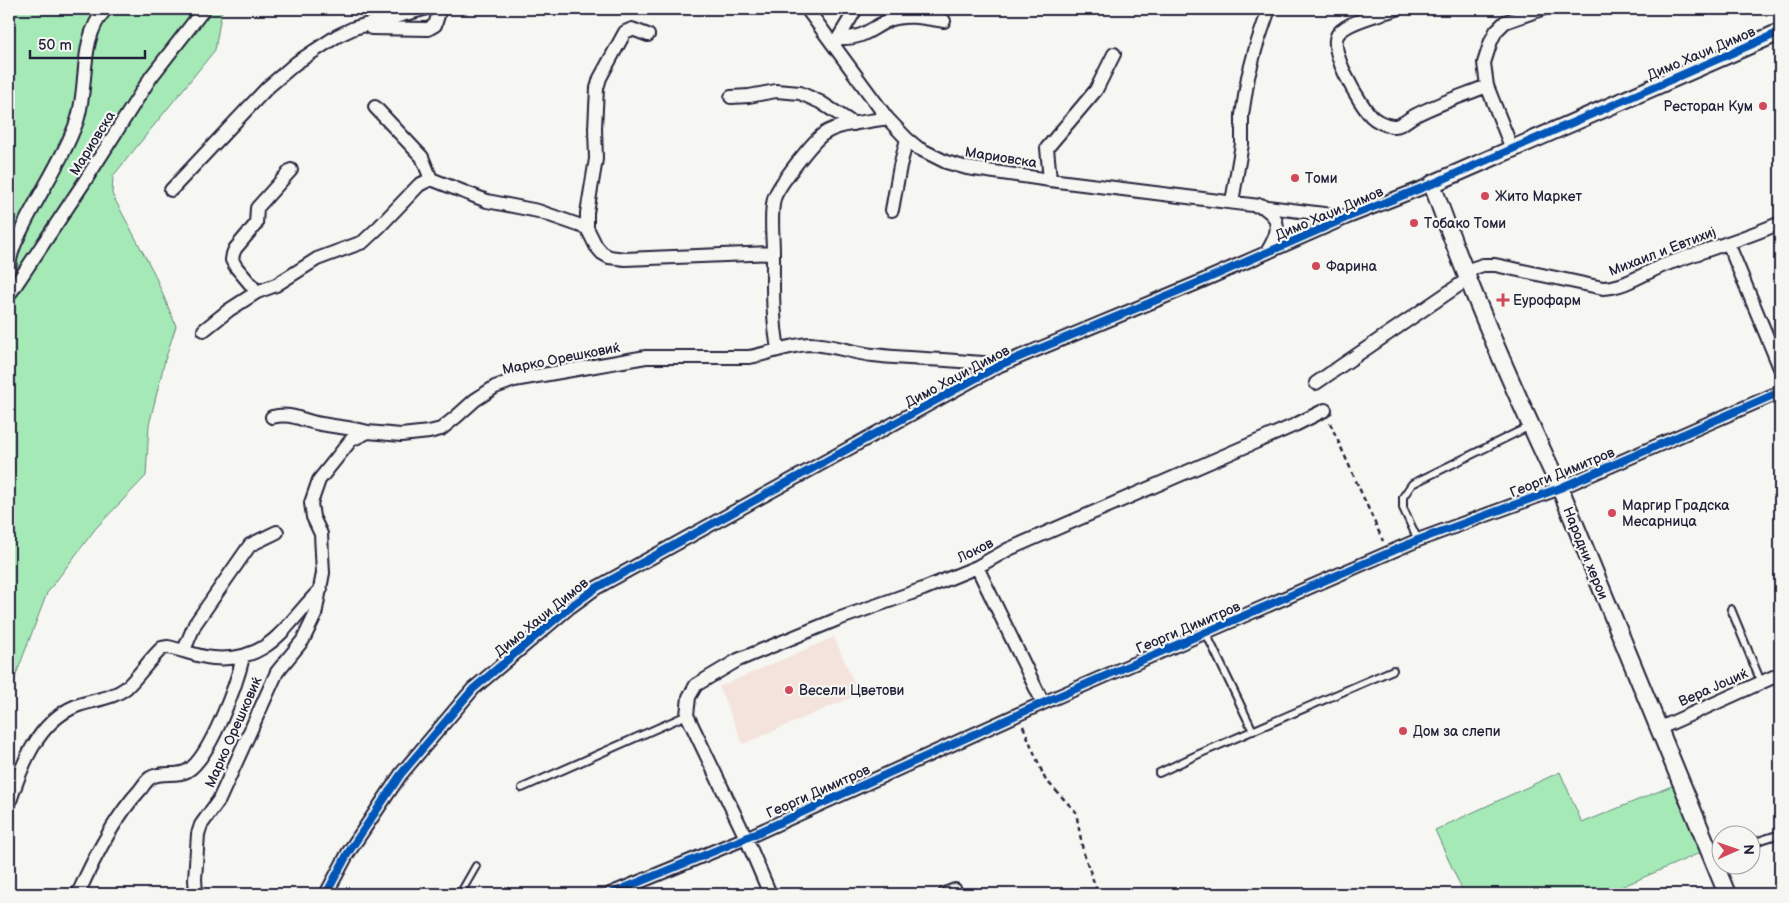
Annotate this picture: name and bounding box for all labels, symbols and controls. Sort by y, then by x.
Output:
street label: Димо Хаџи Димов [1645,23,1758,84]
scale bar [30,28,145,60]
text: 50 m [38,36,72,55]
place label: Ресторан Кум [1663,98,1753,115]
marker: Ресторан Кум [1757,100,1769,112]
street label: Мариовска [66,107,119,179]
street label: Мариовска [964,143,1039,172]
place label: Томи [1305,170,1337,187]
marker: Томи [1289,172,1301,184]
street label: Димо Хаџи Димов [1273,183,1386,244]
place label: Жито Маркет [1495,188,1583,205]
marker: Жито Маркет [1479,190,1491,202]
place label: Тобако Томи [1424,215,1506,232]
marker: Тобако Томи [1408,217,1420,229]
street label: Михаил и Евтихиј [1606,223,1718,280]
place label: Фарина [1326,258,1378,275]
marker: Фарина [1310,260,1322,272]
place label: Еурофарм [1513,292,1581,309]
marker: Еурофарм [1497,294,1509,306]
street label: Марко Орешковиќ [501,339,622,378]
street label: Димо Хаџи Димов [902,341,1013,411]
street label: Георги Димитров [1507,443,1618,501]
place label: Маргир Градска Месарница [1622,497,1730,530]
street label: Народни херои [1559,504,1612,602]
marker: Маргир Градска Месарница [1606,507,1618,519]
street label: Локов [953,534,997,567]
street label: Димо Хаџи Димов [491,574,592,660]
street label: Георги Димитров [1134,598,1244,657]
street label: Вера Јоциќ [1676,664,1751,710]
street label: Марко Орешковиќ [201,673,266,790]
place label: Весели Цветови [799,682,904,699]
marker: Весели Цветови [783,684,795,696]
place label: Дом за слепи [1413,723,1501,740]
marker: Дом за слепи [1397,725,1409,737]
street label: Георги Димитров [764,761,873,822]
north arrow [1712,826,1762,876]
text: N [1740,844,1757,855]

